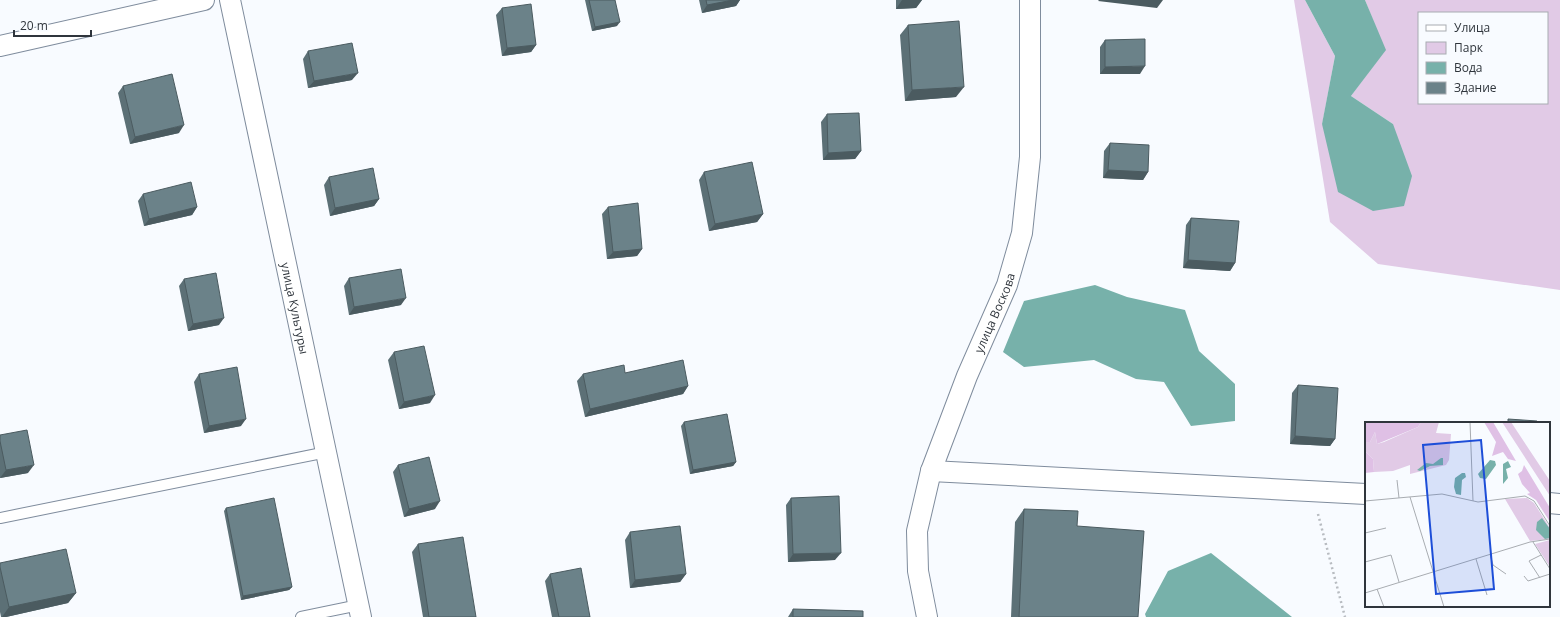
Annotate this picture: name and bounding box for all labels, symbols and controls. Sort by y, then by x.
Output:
scale bar [14,12,91,38]
legend [1418,12,1548,104]
text: 20 m [20,17,48,34]
text: Улица [1454,19,1490,36]
text: Парк [1454,39,1484,56]
text: Вода [1454,59,1483,76]
text: Здание [1454,79,1497,96]
street label: улица Культуры [277,261,313,356]
street label: улица Воскова [970,271,1019,355]
inset map [1365,422,1550,607]

